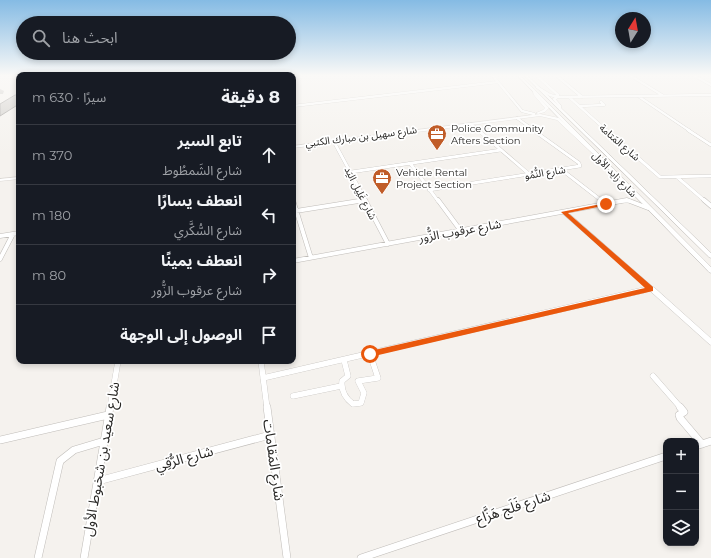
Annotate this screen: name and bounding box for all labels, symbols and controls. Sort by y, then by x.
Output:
north arrow [615,12,651,48]
search box [16,16,296,60]
icon: search [30,27,52,49]
text: ابحث هنا [62,28,118,47]
text: 8 دقيقة [221,87,280,107]
text: سيرًا · 630 m [32,89,106,105]
street label: شارع المَتامة [596,121,643,164]
place label: Police Community Afters Section [451,122,544,147]
street label: شارع سهيل بن مبارك الكتبي [305,123,418,151]
office icon: Police Community Afters Section [426,123,448,151]
text: تابع السير [178,131,242,150]
icon: ahead [258,144,280,166]
text: 370 m [32,147,72,163]
street label: شارع زايد الأول [589,149,640,201]
text: شارع الشَمطُوط [163,162,242,178]
street label: شارع النُّمُو [524,162,567,183]
street label: شارع غَلِيل اليَد [341,165,380,223]
place label: Vehicle Rental Project Section [396,166,472,191]
office icon: Vehicle Rental Project Section [371,167,393,195]
text: انعطف يسارًا [157,191,242,210]
route end [597,195,615,213]
icon: left [258,204,280,226]
text: 180 m [32,207,71,223]
street label: شارع عرقوب الزُّور [416,214,503,247]
text: شارع السُّكَّري [174,222,242,238]
text: انعطف يمينًا [161,251,242,270]
icon: right [258,264,280,286]
text: 80 m [32,267,66,283]
text: شارع عرقوب الزُّور [151,282,242,298]
icon: arrive [258,324,280,346]
text: الوصول إلى الوجهة [120,325,242,344]
route start [361,345,379,363]
street label: شارع سعيد بن شخبوط الأول [79,380,125,538]
street label: شارع المَقامات [257,418,289,502]
map controls [663,438,699,546]
button: + [663,438,699,474]
street label: شارع الرُّقِي [153,442,216,477]
button: − [663,474,699,510]
street label: شارع فَلَج هَزَّاع [473,485,553,529]
button: layers [663,510,699,546]

